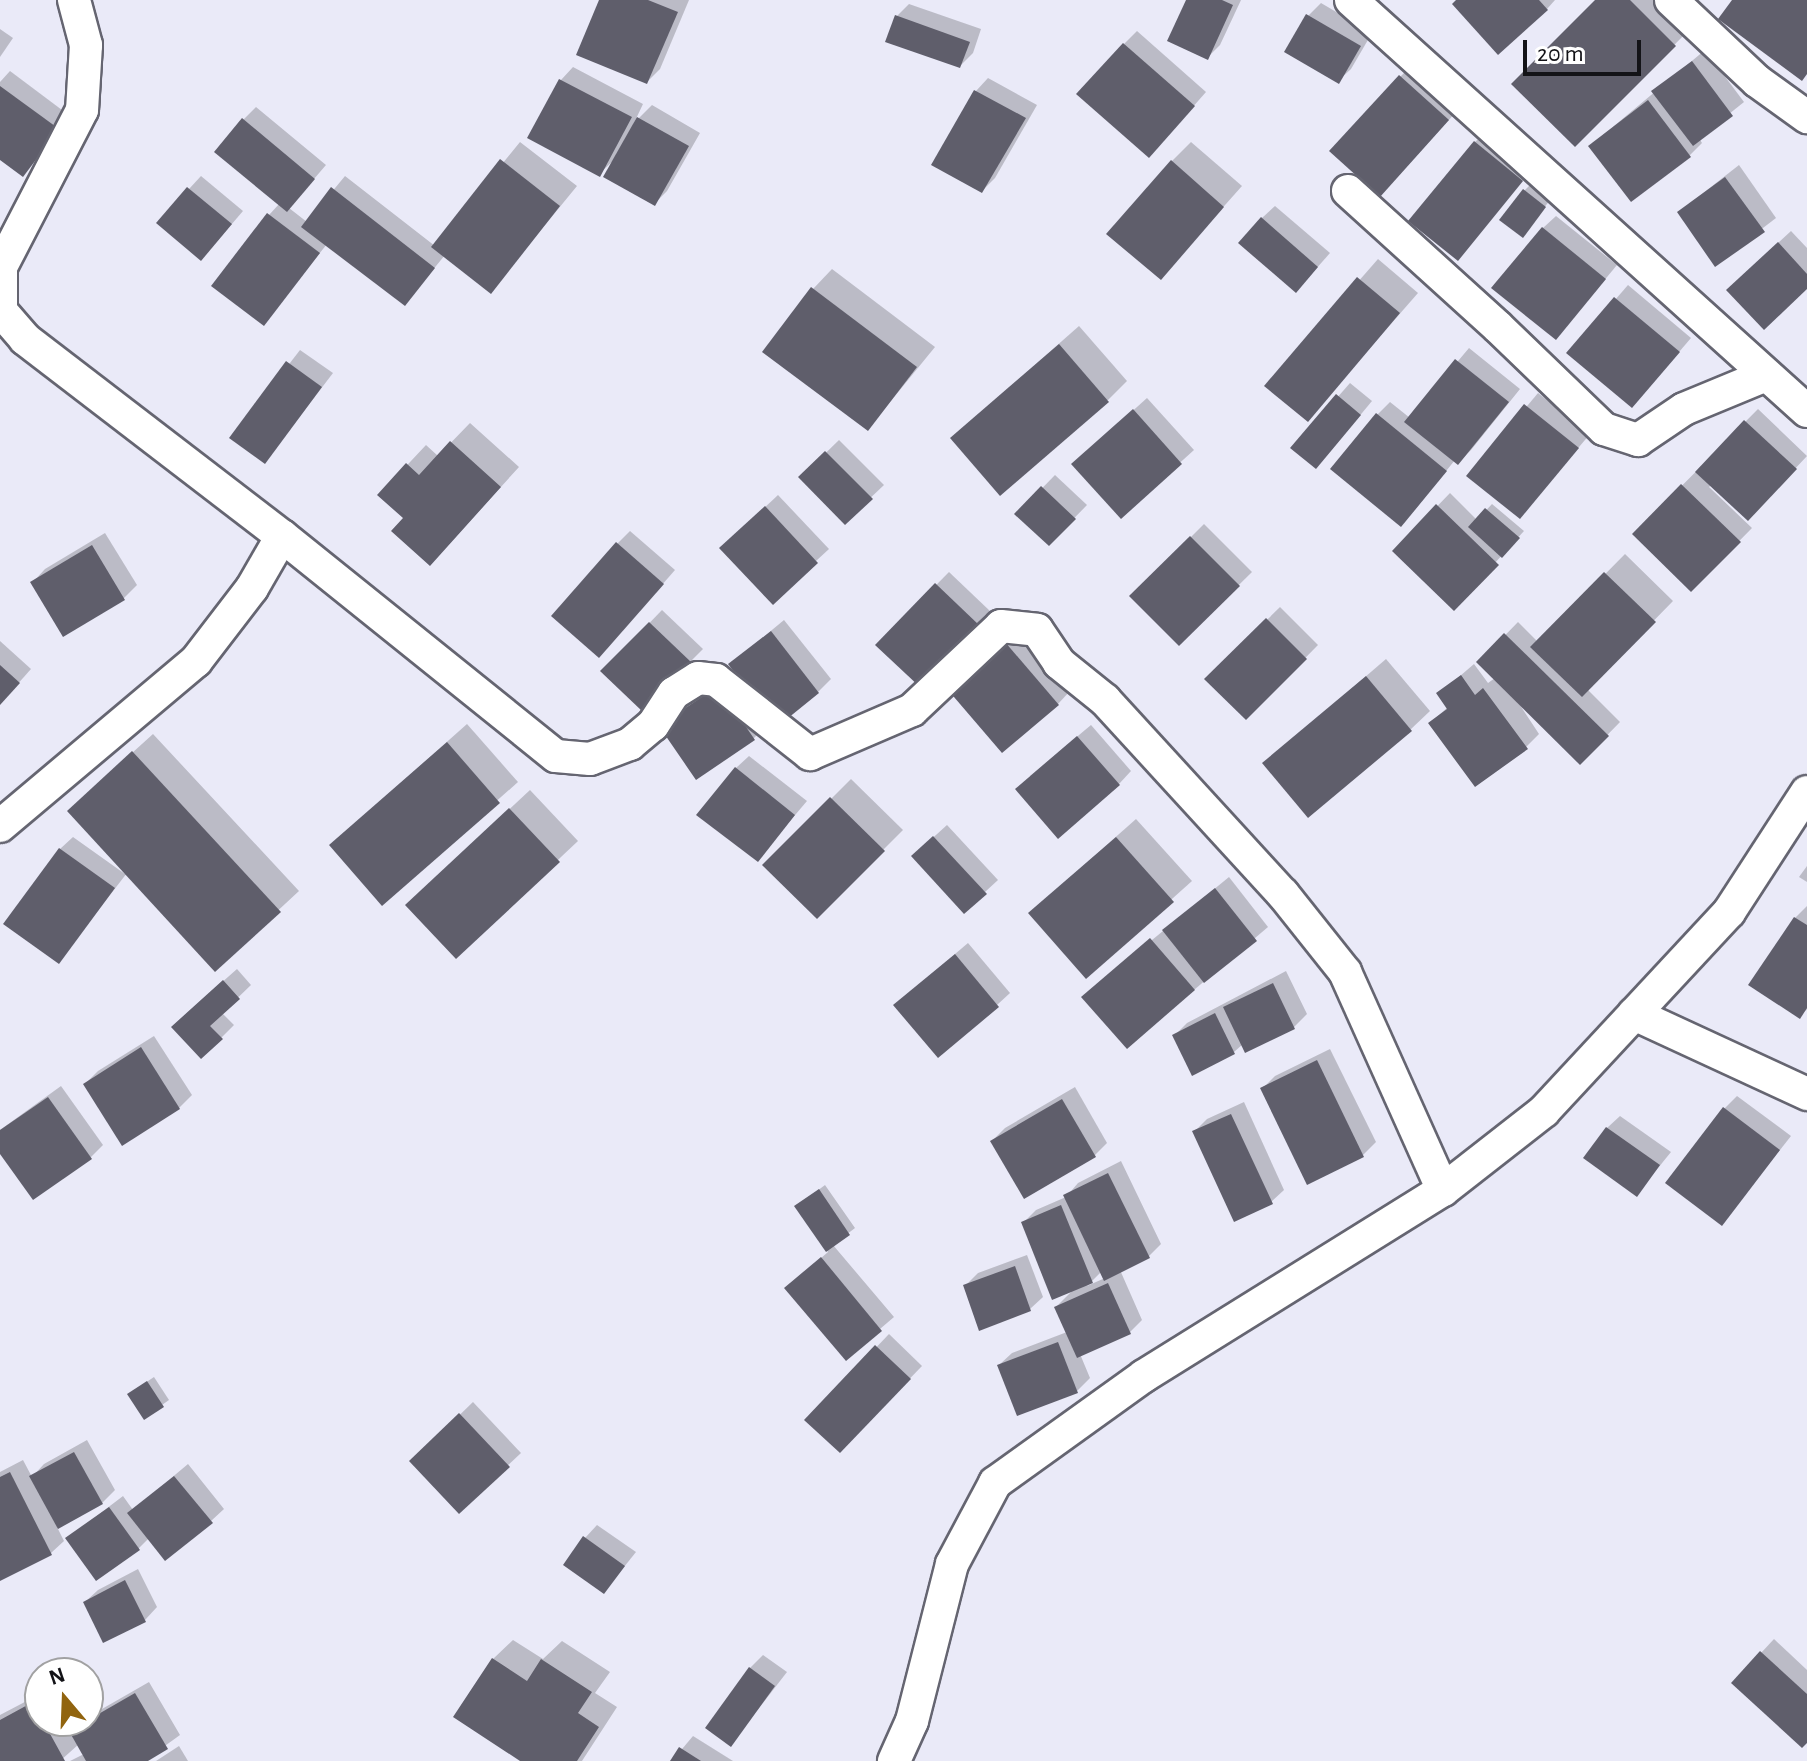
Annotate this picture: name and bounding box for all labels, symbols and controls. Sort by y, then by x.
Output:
scale bar [1527,24,1645,74]
text: 20 m [1537,42,1584,66]
north arrow [24,1657,104,1737]
text: N [46,1663,68,1689]

